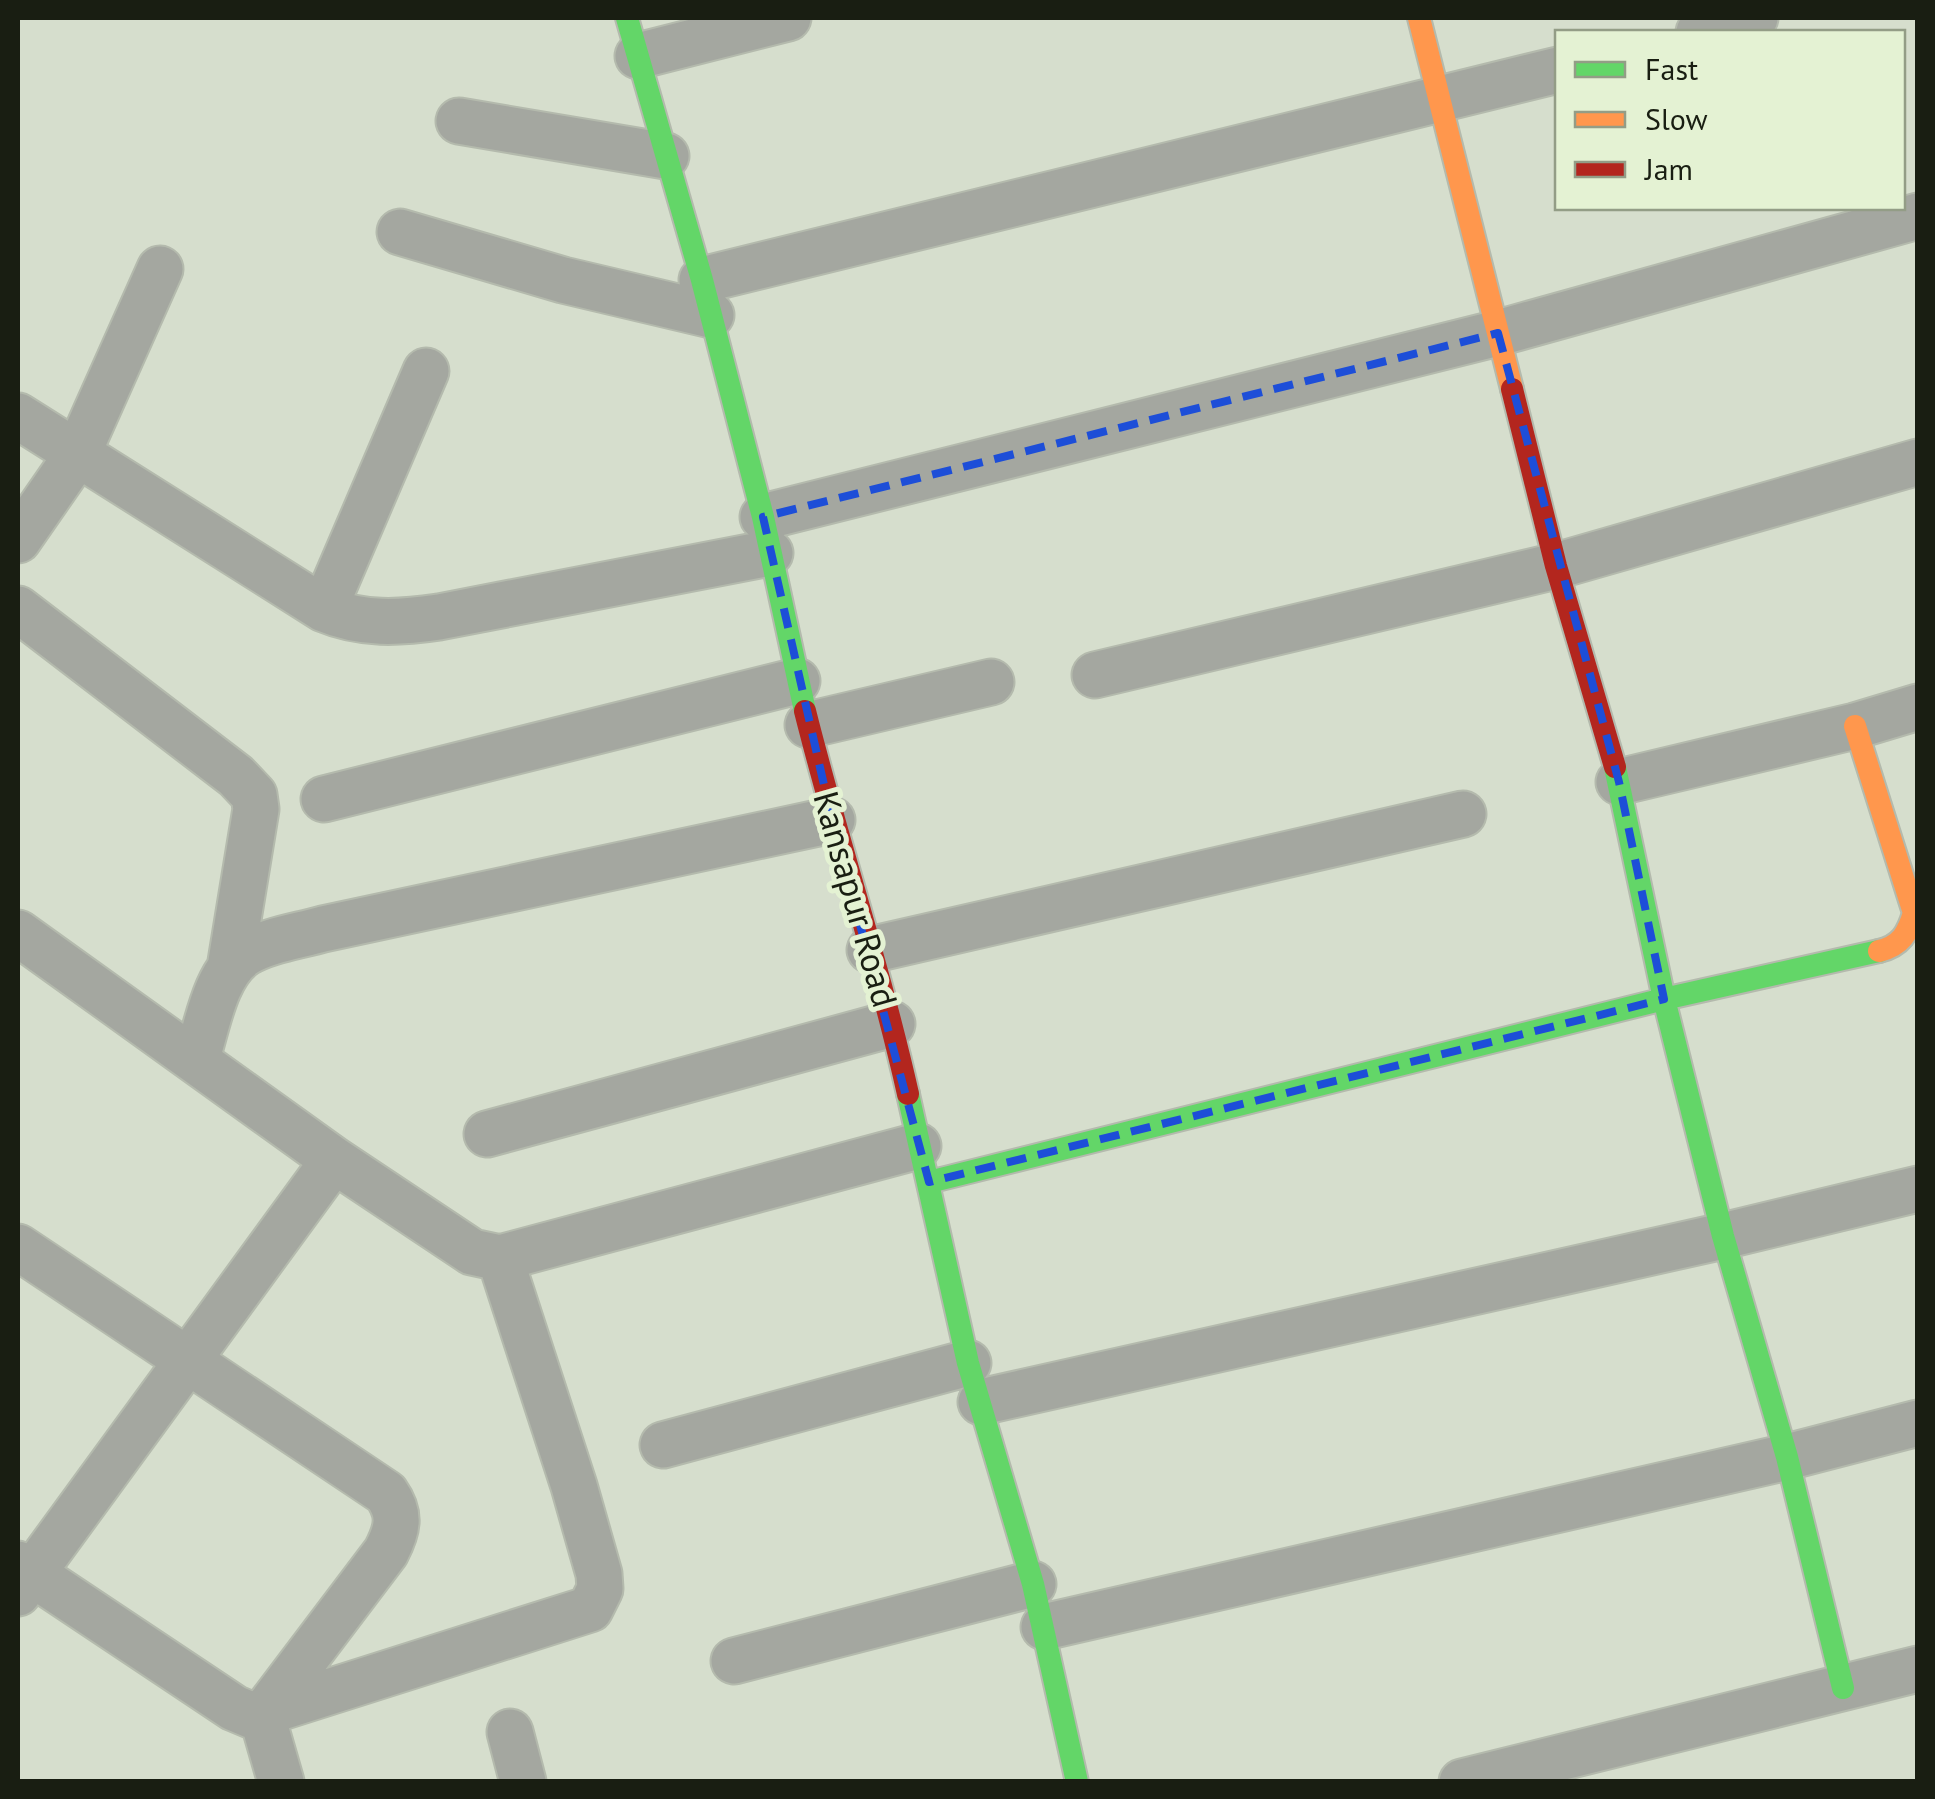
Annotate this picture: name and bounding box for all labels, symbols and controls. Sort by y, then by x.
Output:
legend [1555,30,1905,210]
text: Fast [1645,49,1698,88]
text: Slow [1645,99,1708,138]
text: Jam [1643,149,1693,188]
street label: Kansapur Road [803,786,909,1012]

